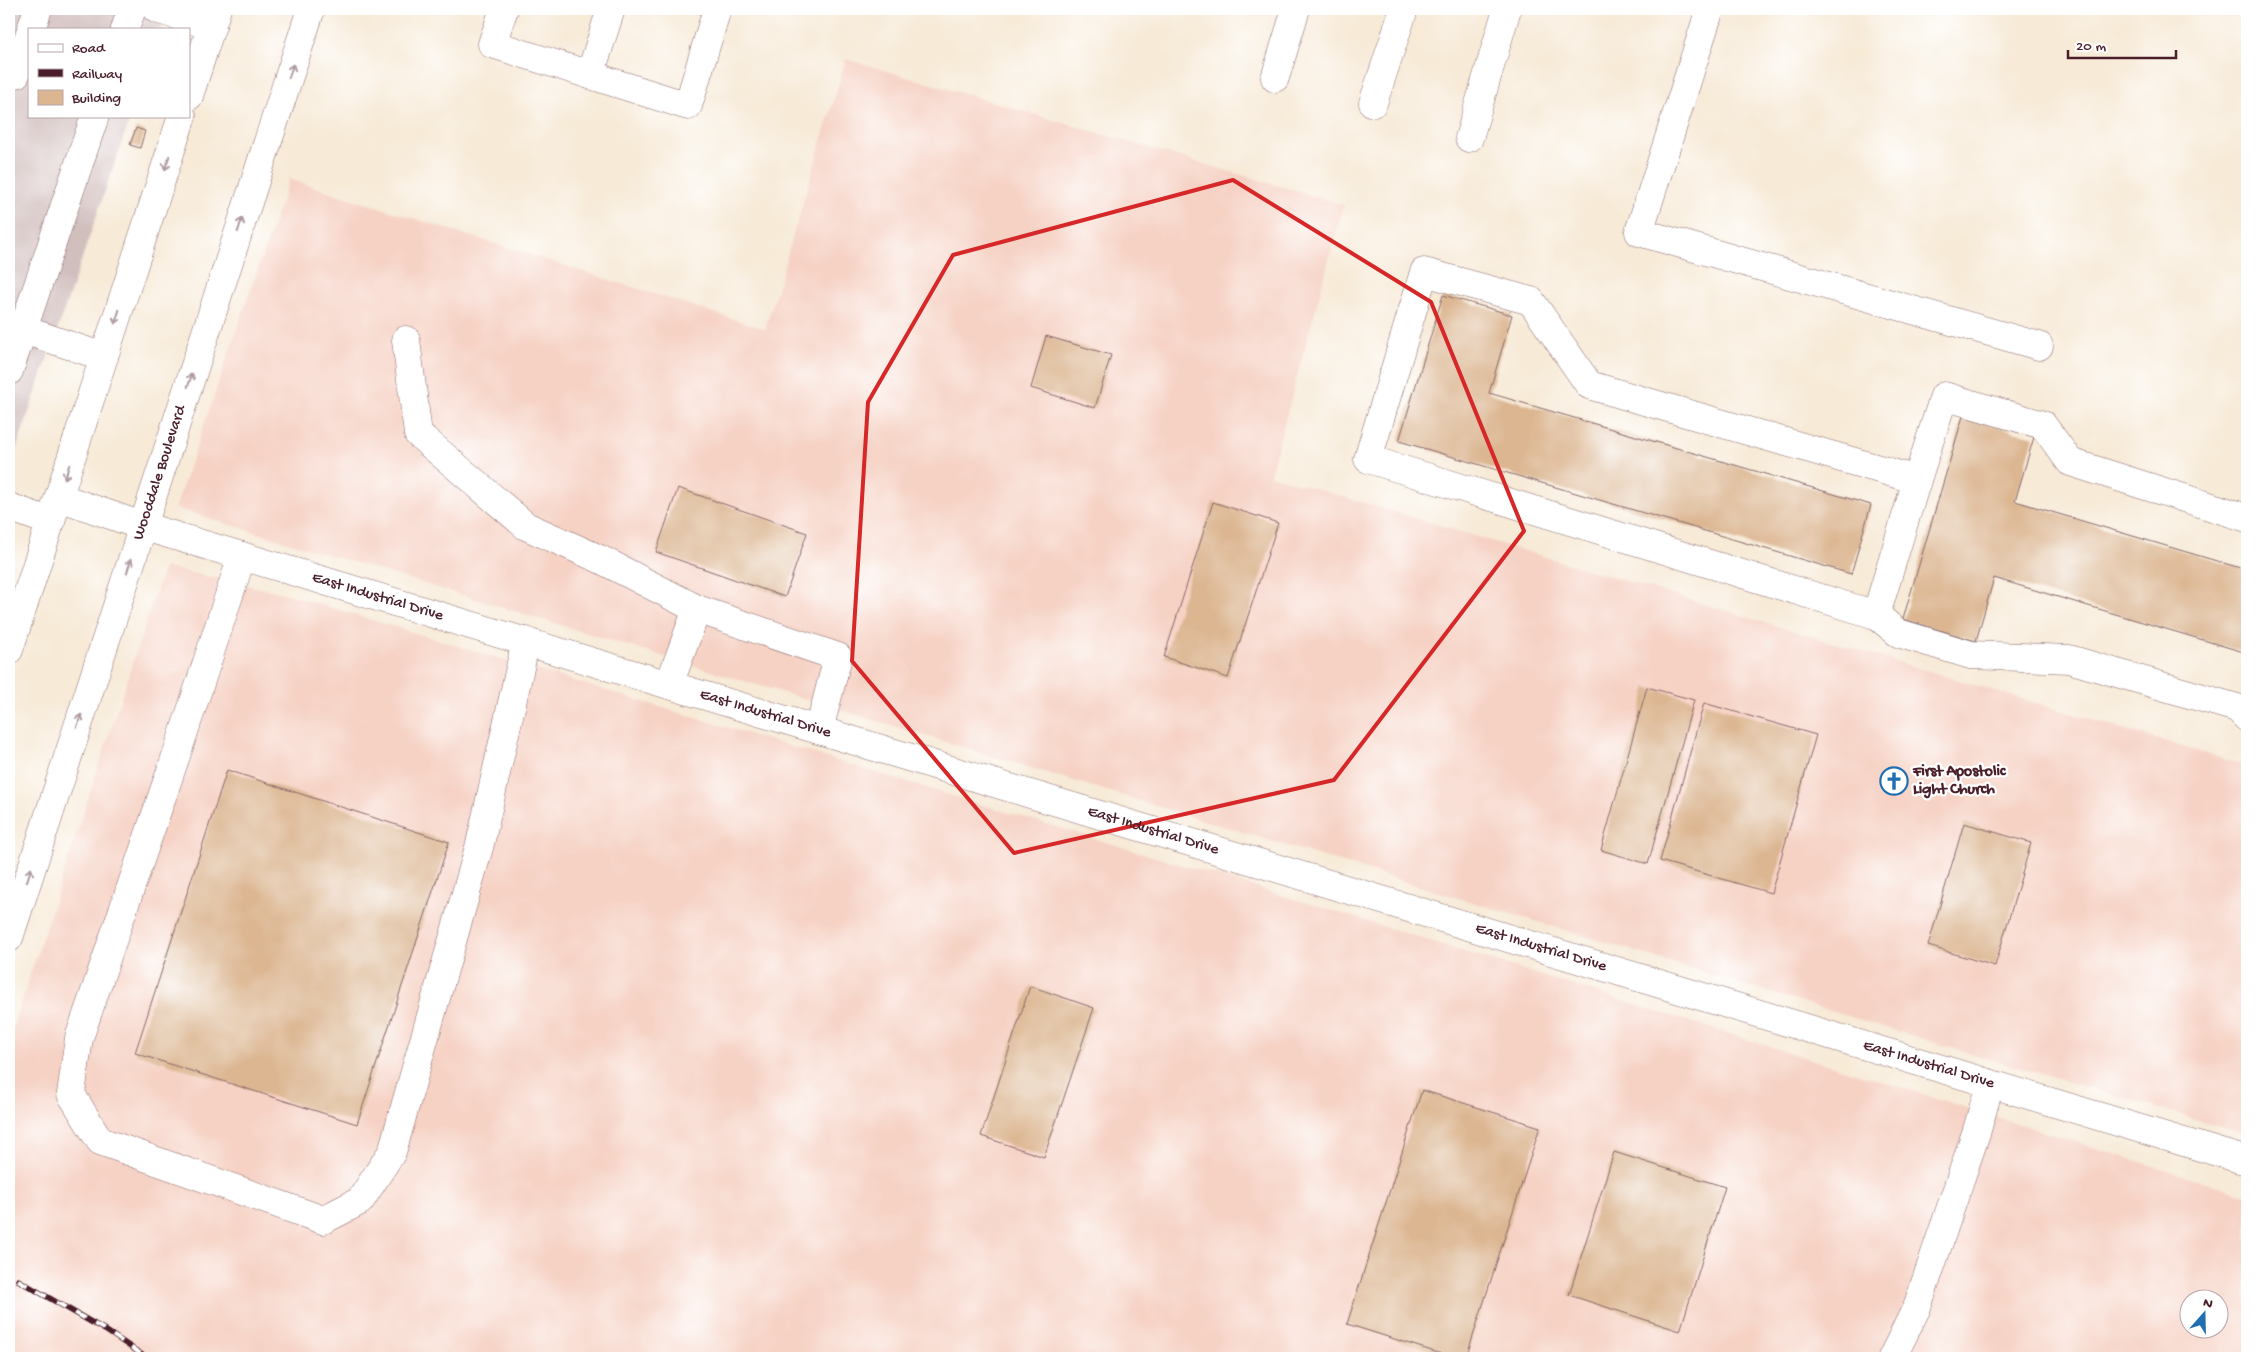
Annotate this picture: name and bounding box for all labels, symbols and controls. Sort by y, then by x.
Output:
legend [28,28,190,118]
scale bar [2068,28,2176,60]
text: 20 m [2076,38,2106,56]
text: Road [72,40,106,58]
one-way arrow [287,64,296,79]
text: Railway [72,66,123,84]
text: Building [71,90,121,108]
one-way arrow [162,154,172,170]
one-way arrow [236,218,246,234]
one-way arrow [112,309,121,325]
one-way arrow [186,372,195,388]
street label: Wooddale Boulevard [129,402,191,543]
one-way arrow [62,463,71,479]
one-way arrow [125,558,135,574]
street label: East Industrial Drive [310,568,446,626]
street label: East Industrial Drive [697,685,834,743]
one-way arrow [75,713,85,729]
place label: First Apostolic Light Church [1912,763,2007,800]
church icon: First Apostolic Light Church [1879,766,1909,796]
street label: East Industrial Drive [1085,802,1222,860]
one-way arrow [25,868,34,883]
street label: East Industrial Drive [1473,919,1609,977]
street label: East Industrial Drive [1861,1036,1997,1094]
north arrow [2178,1290,2228,1340]
text: N [2200,1295,2215,1314]

